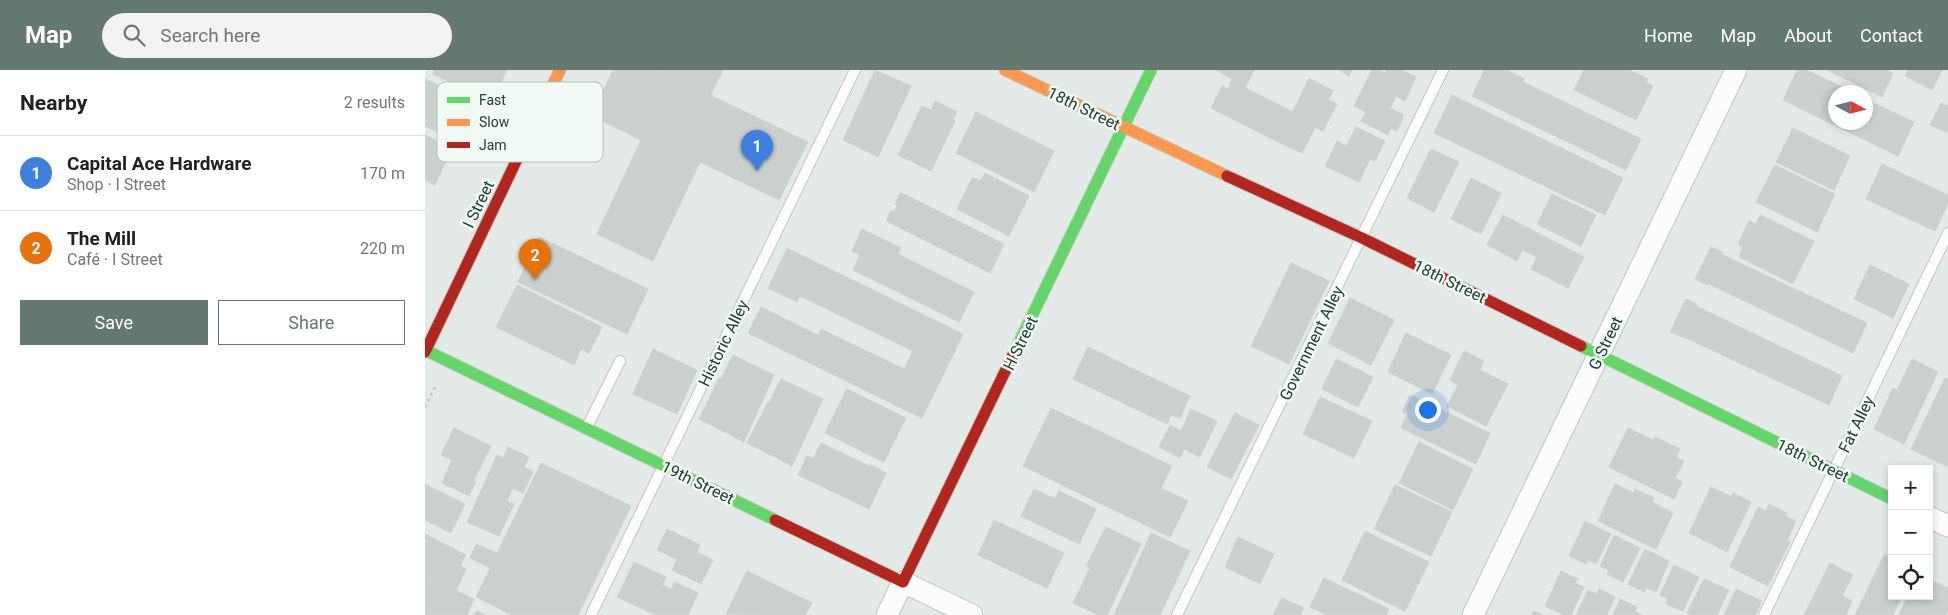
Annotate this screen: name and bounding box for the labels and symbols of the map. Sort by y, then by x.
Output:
legend [437,82,603,162]
street label: 18th Street [1044,83,1123,134]
north arrow [1828,85,1873,130]
text: Fast [479,92,506,108]
text: Slow [479,114,510,130]
pin: 1 [741,130,773,171]
text: Jam [479,137,507,153]
street label: I Street [459,177,498,231]
pin: 2 [519,239,551,280]
street label: 18th Street [1410,256,1489,307]
street label: Government Alley [1276,282,1348,404]
street label: Historic Alley [694,297,753,389]
street label: H Street [999,313,1042,373]
street label: G Street [1584,313,1626,373]
street label: Fat Alley [1835,392,1878,456]
your location [1415,397,1441,423]
street label: 18th Street [1773,435,1852,486]
street label: 19th Street [658,457,737,508]

